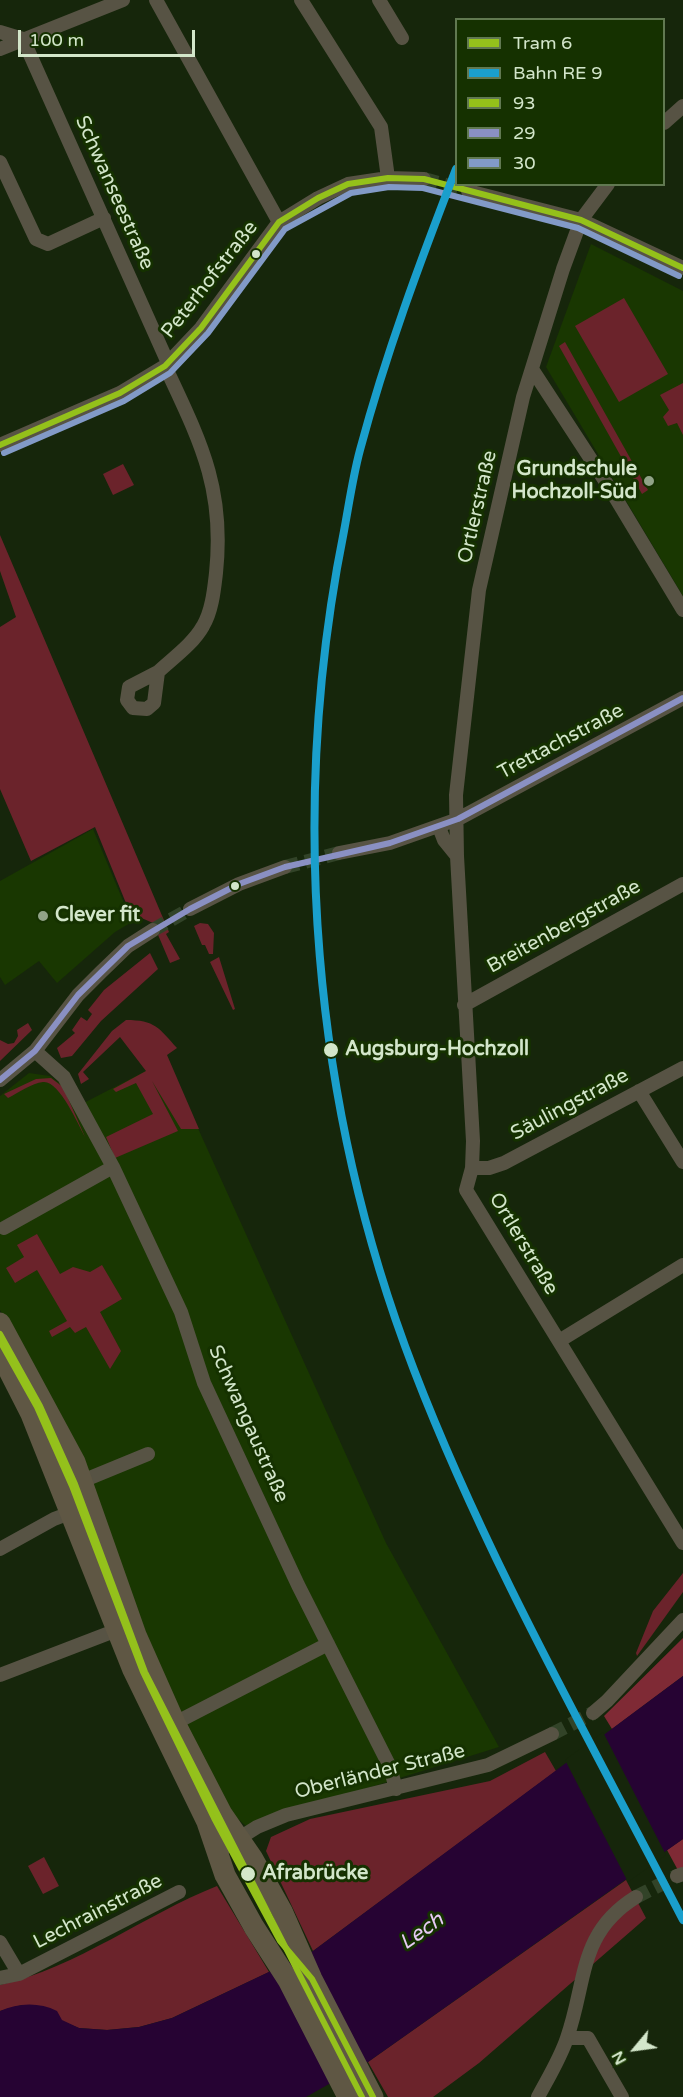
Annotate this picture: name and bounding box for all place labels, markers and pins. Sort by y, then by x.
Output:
unlabelled marker [250,248,262,260]
place label: Grundschule Hochzoll-Süd [512,458,637,505]
marker: Grundschule Hochzoll-Süd [642,474,656,488]
unlabelled marker [229,880,241,892]
place label: Clever fit [55,904,140,928]
marker: Clever fit [36,909,50,923]
place label: Augsburg-Hochzoll [345,1038,529,1062]
marker: Augsburg-Hochzoll [322,1041,340,1059]
place label: Afrabrücke [262,1862,368,1886]
marker: Afrabrücke [239,1865,257,1883]

